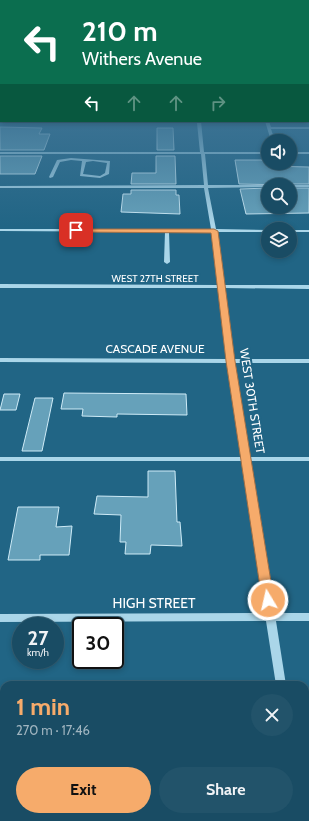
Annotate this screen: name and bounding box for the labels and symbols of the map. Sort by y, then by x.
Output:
pin [59,213,93,247]
street label: WEST 27TH STREET [111,272,199,285]
street label: CASCADE AVENUE [105,341,205,356]
street label: WEST 30TH STREET [237,347,268,455]
position arrow [247,579,289,621]
street label: HIGH STREET [113,594,196,612]
speed limit sign: 30 [72,617,124,669]

